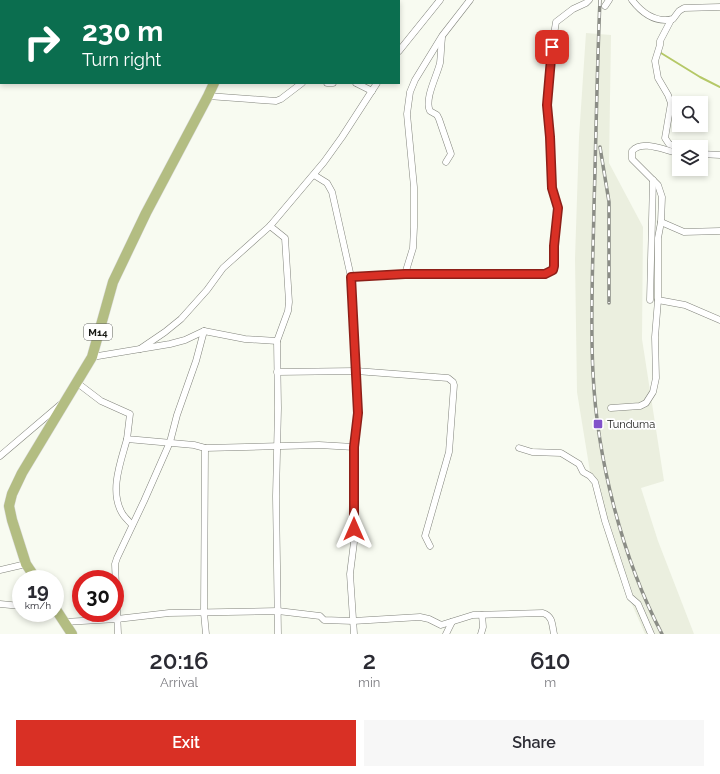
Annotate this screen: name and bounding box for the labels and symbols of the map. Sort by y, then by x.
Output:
pin [535,30,569,64]
road number: M14 [84,324,112,340]
marker: Tunduma [592,418,604,430]
place label: Tunduma [607,418,655,431]
position arrow [333,508,375,550]
speed limit sign: 30 [72,570,124,622]

